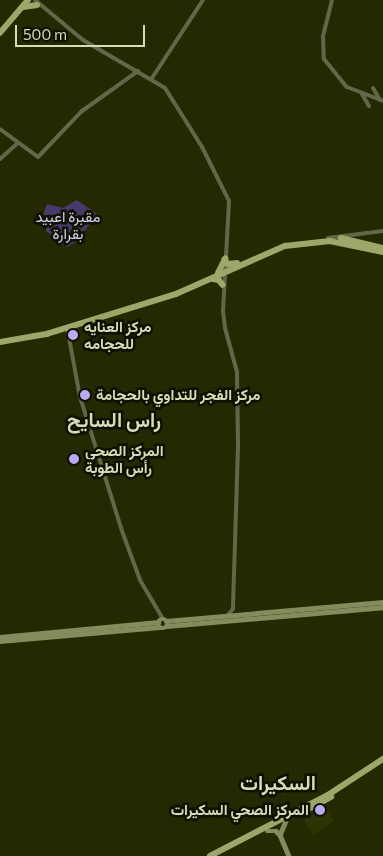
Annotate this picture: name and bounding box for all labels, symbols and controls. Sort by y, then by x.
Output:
scale bar [18,15,148,47]
text: 500 m [23,25,67,43]
park label: مقبرة اعبيد بقرارة [35,207,101,242]
place label: مركز العنايه للحجامه [84,317,151,352]
marker: مركز العنايه للحجامه [66,328,80,342]
place label: مركز الفجر للتداوي بالحجامة [96,386,260,404]
marker: مركز الفجر للتداوي بالحجامة [78,388,92,402]
district label: راس السايح [67,407,161,431]
place label: المركز الصحي رأس الطوبة [85,441,164,476]
marker: المركز الصحي رأس الطوبة [67,452,81,466]
district label: السكيرات [240,770,316,794]
place label: المركز الصحي السكيرات [171,801,309,819]
marker: المركز الصحي السكيرات [313,803,327,817]

